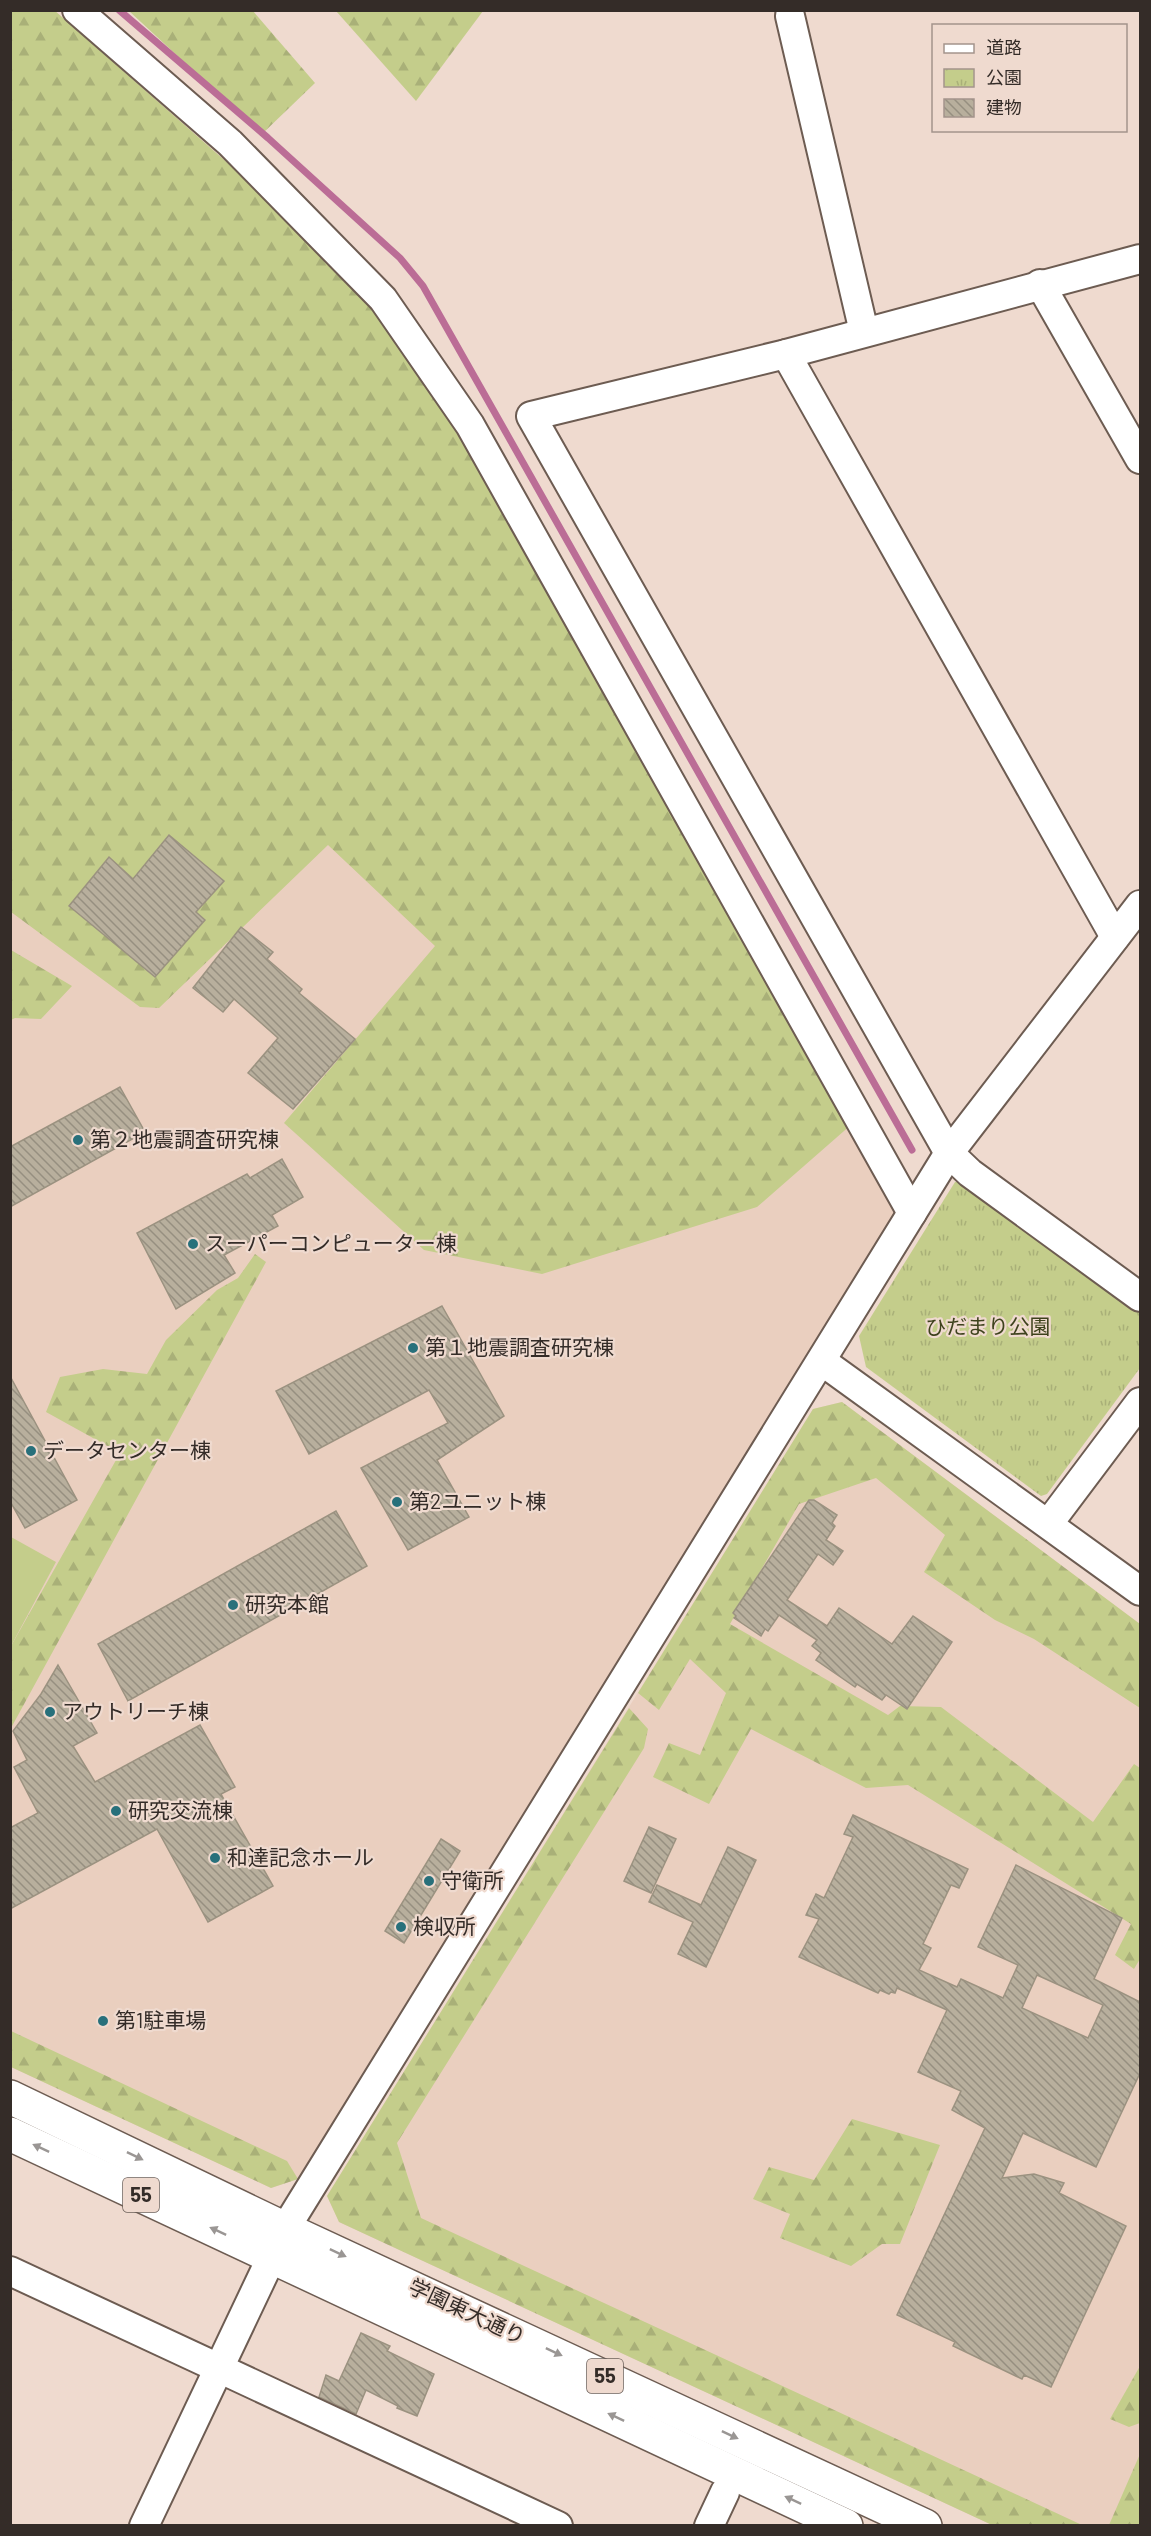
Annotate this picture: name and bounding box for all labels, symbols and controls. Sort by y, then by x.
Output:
legend [932,24,1127,132]
text: 道路 [986,36,1022,58]
text: 公園 [986,66,1022,88]
text: 建物 [986,96,1022,118]
place label: 第２地震調査研究棟 [90,1126,279,1151]
marker: 第２地震調査研究棟 [71,1133,85,1147]
place label: スーパーコンピューター棟 [205,1230,457,1255]
marker: スーパーコンピューター棟 [186,1237,200,1251]
park label: ひだまり公園 [925,1313,1051,1338]
place label: 第１地震調査研究棟 [425,1334,614,1359]
marker: 第１地震調査研究棟 [406,1341,420,1355]
place label: データセンター棟 [43,1437,211,1462]
marker: データセンター棟 [24,1444,38,1458]
place label: 第2ユニット棟 [409,1488,546,1513]
marker: 第2ユニット棟 [390,1495,404,1509]
place label: 研究本館 [245,1591,329,1616]
marker: 研究本館 [226,1598,240,1612]
place label: アウトリーチ棟 [62,1698,209,1723]
marker: アウトリーチ棟 [43,1705,57,1719]
place label: 研究交流棟 [128,1797,233,1822]
marker: 研究交流棟 [109,1804,123,1818]
place label: 和達記念ホール [227,1844,374,1869]
marker: 和達記念ホール [208,1851,222,1865]
place label: 守衛所 [441,1867,504,1892]
marker: 守衛所 [422,1874,436,1888]
place label: 検収所 [413,1913,476,1938]
marker: 検収所 [394,1920,408,1934]
place label: 第1駐車場 [115,2007,206,2032]
marker: 第1駐車場 [96,2014,110,2028]
one-way arrow [33,2144,50,2153]
one-way arrow [126,2151,143,2160]
road number: 55 [123,2178,159,2212]
one-way arrow [209,2226,226,2235]
one-way arrow [330,2249,347,2258]
street label: 学園東大通り [405,2273,530,2349]
one-way arrow [545,2348,562,2357]
road number: 55 [587,2359,623,2393]
one-way arrow [608,2413,625,2422]
one-way arrow [722,2430,739,2439]
one-way arrow [784,2496,801,2505]

